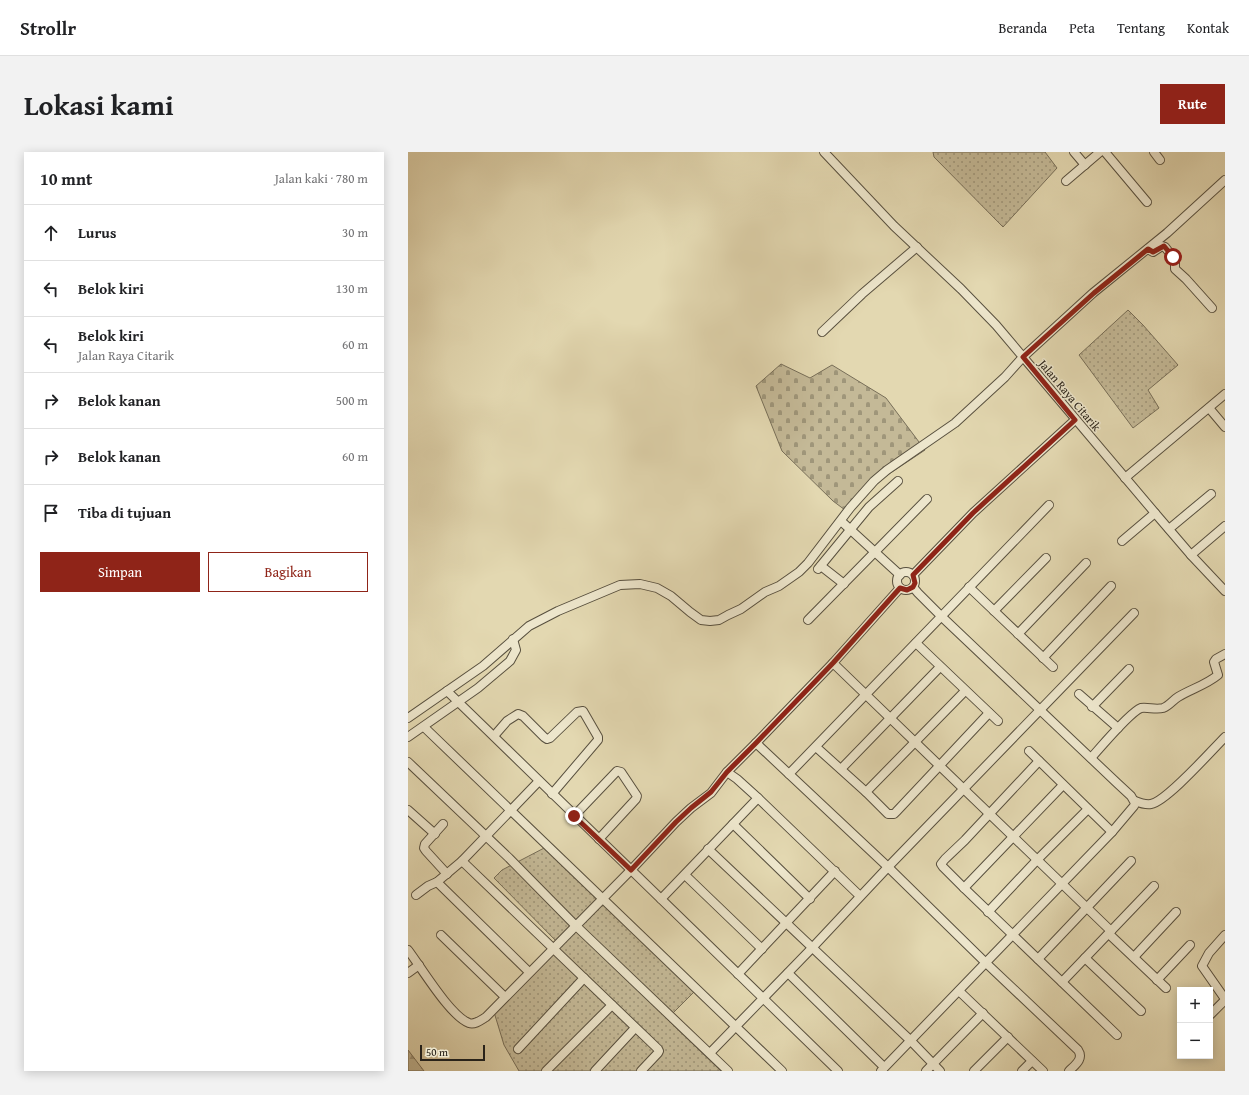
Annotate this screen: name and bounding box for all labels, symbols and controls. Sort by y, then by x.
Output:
text: Strollr [20,14,76,42]
text: Beranda [999,18,1047,38]
text: Peta [1069,18,1095,38]
text: Tentang [1117,18,1165,38]
text: Kontak [1187,18,1229,38]
text: Lokasi kami [24,84,174,125]
button: Rute [1160,84,1225,124]
text: 10 mnt [40,166,92,191]
text: Jalan kaki · 780 m [275,169,368,188]
icon: ahead [40,222,62,244]
text: Lurus [78,222,116,243]
text: 30 m [342,223,368,242]
route start [1164,248,1182,266]
icon: left [40,278,62,300]
text: Belok kiri [78,278,144,299]
text: 130 m [336,279,368,298]
text: Belok kiri [78,325,144,346]
icon: left [40,334,62,356]
text: 60 m [342,335,368,354]
text: Jalan Raya Citarik [78,346,174,365]
street label: Jalan Raya Citarik [1034,354,1106,435]
icon: right [40,390,62,412]
text: Belok kanan [78,390,161,411]
text: 500 m [336,391,368,410]
icon: right [40,446,62,468]
text: Belok kanan [78,446,161,467]
text: 60 m [342,447,368,466]
icon: arrive [40,502,62,524]
text: Tiba di tujuan [78,502,171,523]
button: Simpan [40,552,200,592]
button: Bagikan [208,552,368,592]
route end [565,807,583,825]
map controls [1177,987,1213,1059]
button: + [1177,987,1213,1023]
button: − [1177,1023,1213,1059]
scale bar [420,1043,485,1062]
text: 50 m [426,1044,448,1060]

